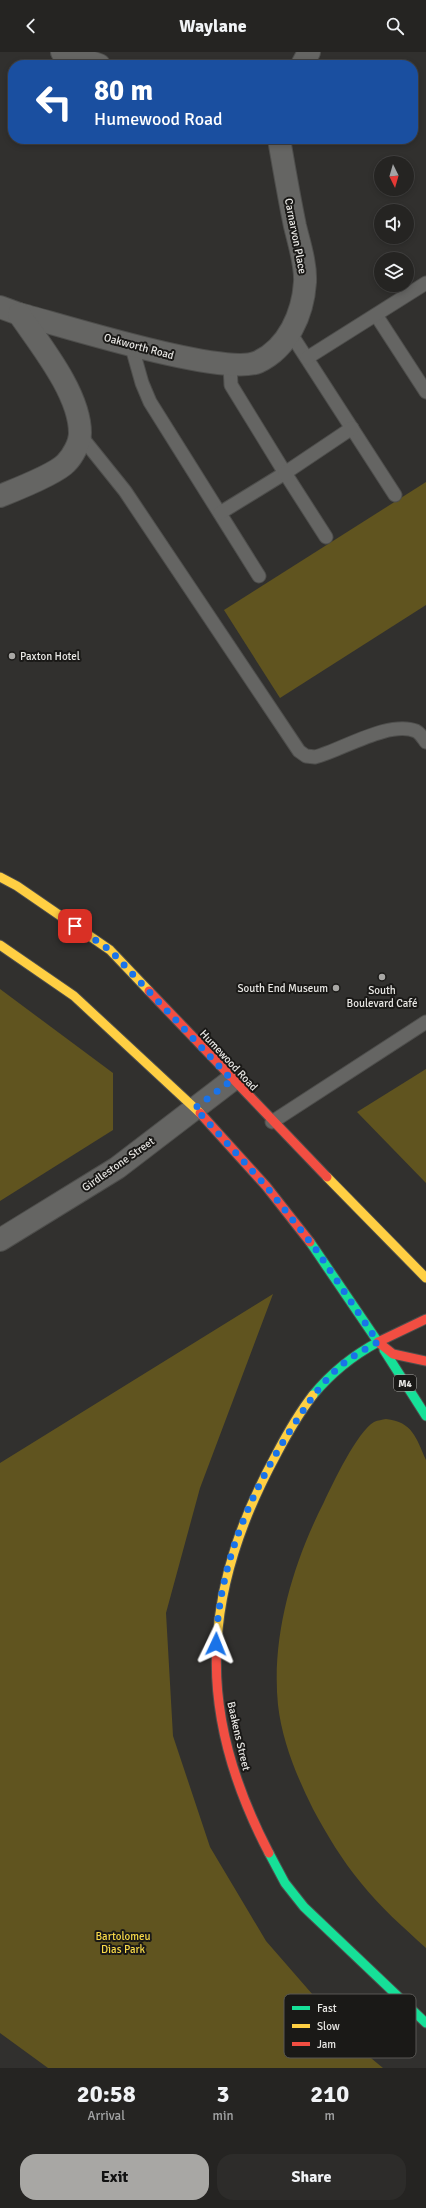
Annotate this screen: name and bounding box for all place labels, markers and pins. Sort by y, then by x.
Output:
place label: Paxton Hotel [20,650,80,663]
marker: Paxton Hotel [7,651,17,661]
pin [58,909,92,943]
marker: South Boulevard Café [377,972,387,982]
place label: South End Museum [237,982,328,995]
marker: South End Museum [331,983,341,993]
place label: South Boulevard Café [347,984,417,1010]

